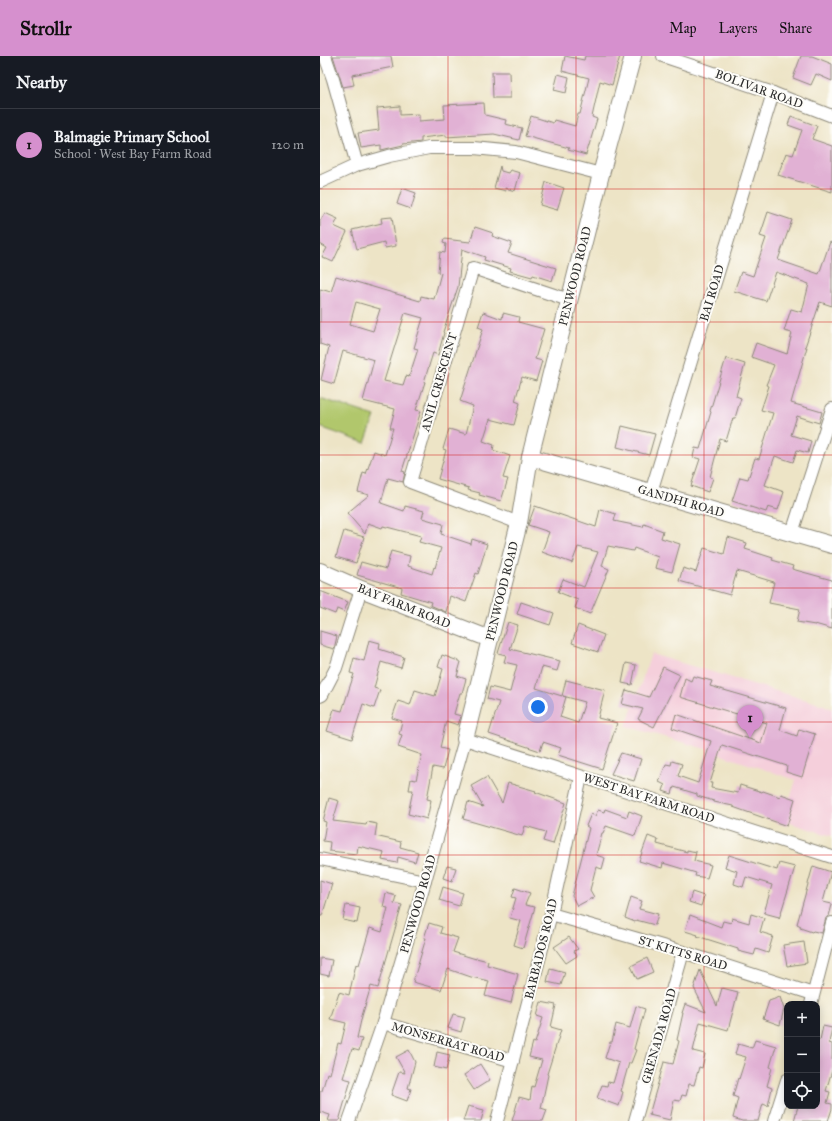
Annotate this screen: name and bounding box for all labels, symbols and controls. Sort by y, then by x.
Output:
text: Strollr [20,17,72,40]
text: Map [669,20,697,37]
text: Layers [719,20,757,37]
text: Share [779,20,812,37]
street label: BOLIVAR ROAD [713,67,805,111]
text: Nearby [16,72,67,93]
text: Balmagie Primary School [54,128,209,146]
text: 1 [26,137,32,153]
text: 120 m [271,137,304,153]
text: School · West Bay Farm Road [54,146,212,162]
street label: PENWOOD ROAD [556,225,594,327]
street label: BAI ROAD [697,263,727,323]
street label: ANIL CRESCENT [418,331,460,434]
street label: GANDHI ROAD [636,482,726,520]
street label: PENWOOD ROAD [483,540,521,642]
street label: BAY FARM ROAD [355,581,453,631]
your location [528,697,548,717]
pin: 1 [737,705,763,738]
street label: WEST BAY FARM ROAD [582,770,716,826]
street label: PENWOOD ROAD [397,853,439,955]
street label: BARBADOS ROAD [522,897,560,1001]
street label: ST KITTS ROAD [637,933,729,973]
street label: GRENADA ROAD [639,987,679,1085]
map controls [784,1001,820,1109]
button: + [784,1001,820,1037]
street label: MONSERRAT ROAD [390,1019,506,1065]
button: − [784,1037,820,1073]
button: locate [784,1073,820,1109]

